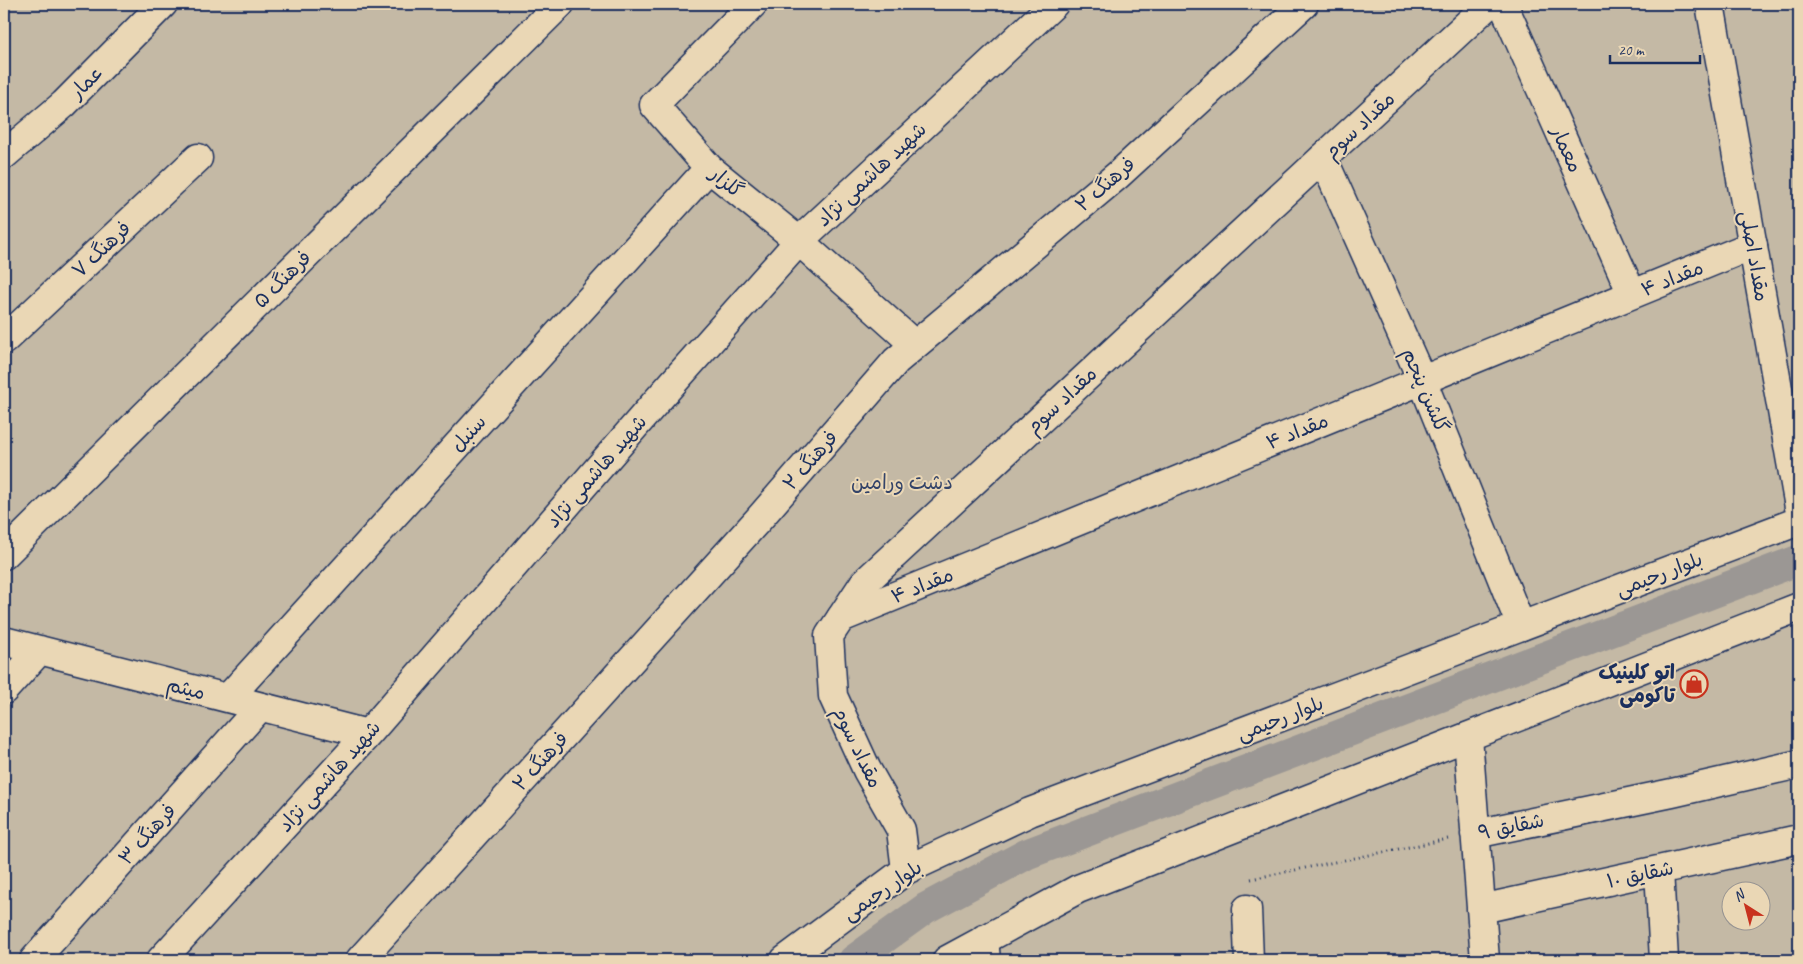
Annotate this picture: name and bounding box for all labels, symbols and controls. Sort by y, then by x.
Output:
scale bar [1610,32,1700,64]
text: 20 m [1618,41,1645,60]
street label: عمار [63,60,109,105]
street label: مقداد سوم [1319,86,1402,167]
street label: شهید هاشمی نژاد [811,117,932,232]
street label: معمار [1545,121,1588,176]
street label: فرهنگ ۲ [1070,151,1141,217]
street label: گلزار [703,160,748,203]
street label: مقداد اصلی [1734,209,1775,304]
street label: فرهنگ ۷ [66,216,136,283]
street label: فرهنگ ۵ [248,245,317,314]
street label: مقداد ۴ [1637,255,1707,302]
street label: گلشن پنجم [1395,344,1455,437]
street label: مقداد سوم [1021,361,1104,442]
street label: مقداد ۴ [1262,408,1332,455]
street label: سنبل [445,409,492,457]
street label: شهید هاشمی نژاد [540,410,652,533]
street label: فرهنگ ۲ [777,425,843,496]
park label: دشت ورامین [851,470,953,495]
street label: بلوار رحیمی [1612,546,1706,602]
street label: مقداد ۴ [887,562,957,609]
place label: اتو کلینیک تاکومی [1599,660,1676,708]
shop icon: اتو کلینیک تاکومی [1679,669,1709,699]
street label: میثم [163,672,208,707]
street label: بلوار رحیمی [1233,690,1327,746]
street label: مقداد سوم [824,702,888,794]
street label: شهید هاشمی نژاد [273,715,386,837]
street label: فرهنگ ۲ [507,726,574,796]
street label: فرهنگ ۳ [113,798,182,870]
street label: شقایق ۹ [1476,807,1546,846]
street label: بلوار رحیمی [838,855,927,926]
street label: شقایق ۱۰ [1604,855,1676,894]
north arrow [1720,882,1770,932]
text: N [1730,885,1749,905]

